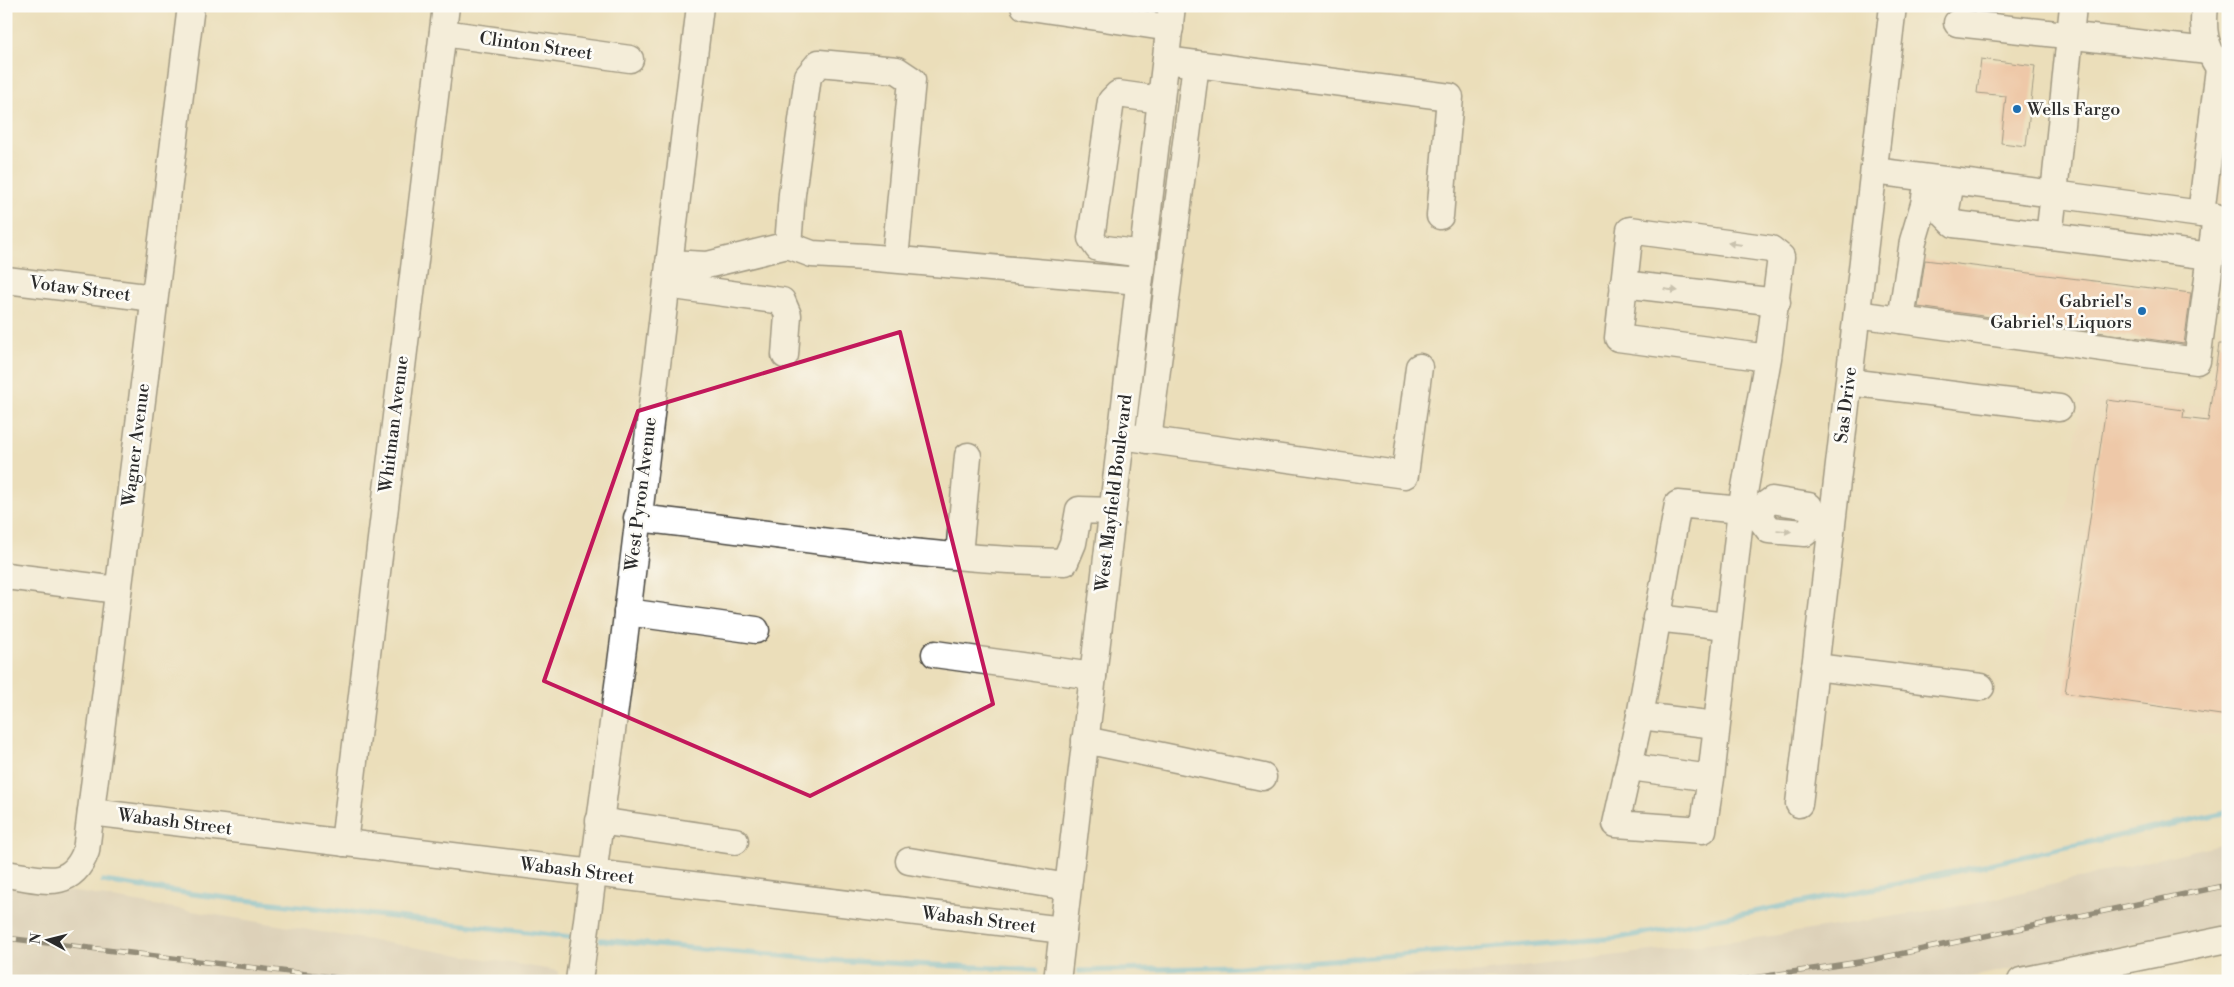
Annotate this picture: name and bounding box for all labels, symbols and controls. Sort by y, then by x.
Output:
street label: Clinton Street [478,27,595,65]
place label: Wells Fargo [2026,98,2120,121]
marker: Wells Fargo [2011,103,2023,115]
one-way arrow [1727,240,1743,248]
street label: Votaw Street [27,271,133,307]
one-way arrow [1664,286,1680,294]
place label: Gabriel's Gabriel's Liquors [1990,290,2132,334]
marker: Gabriel's Gabriel's Liquors [2136,305,2148,317]
street label: Whitman Avenue [374,354,414,495]
street label: Sas Drive [1830,365,1862,445]
street label: Wagner Avenue [117,382,155,509]
street label: West Mayfield Boulevard [1090,392,1138,594]
street label: West Pyron Avenue [620,416,662,573]
one-way arrow [1776,527,1792,535]
street label: Wabash Street [116,803,234,840]
street label: Wabash Street [518,852,636,889]
street label: Wabash Street [920,901,1038,938]
north arrow [22,914,72,964]
text: N [26,932,46,945]

